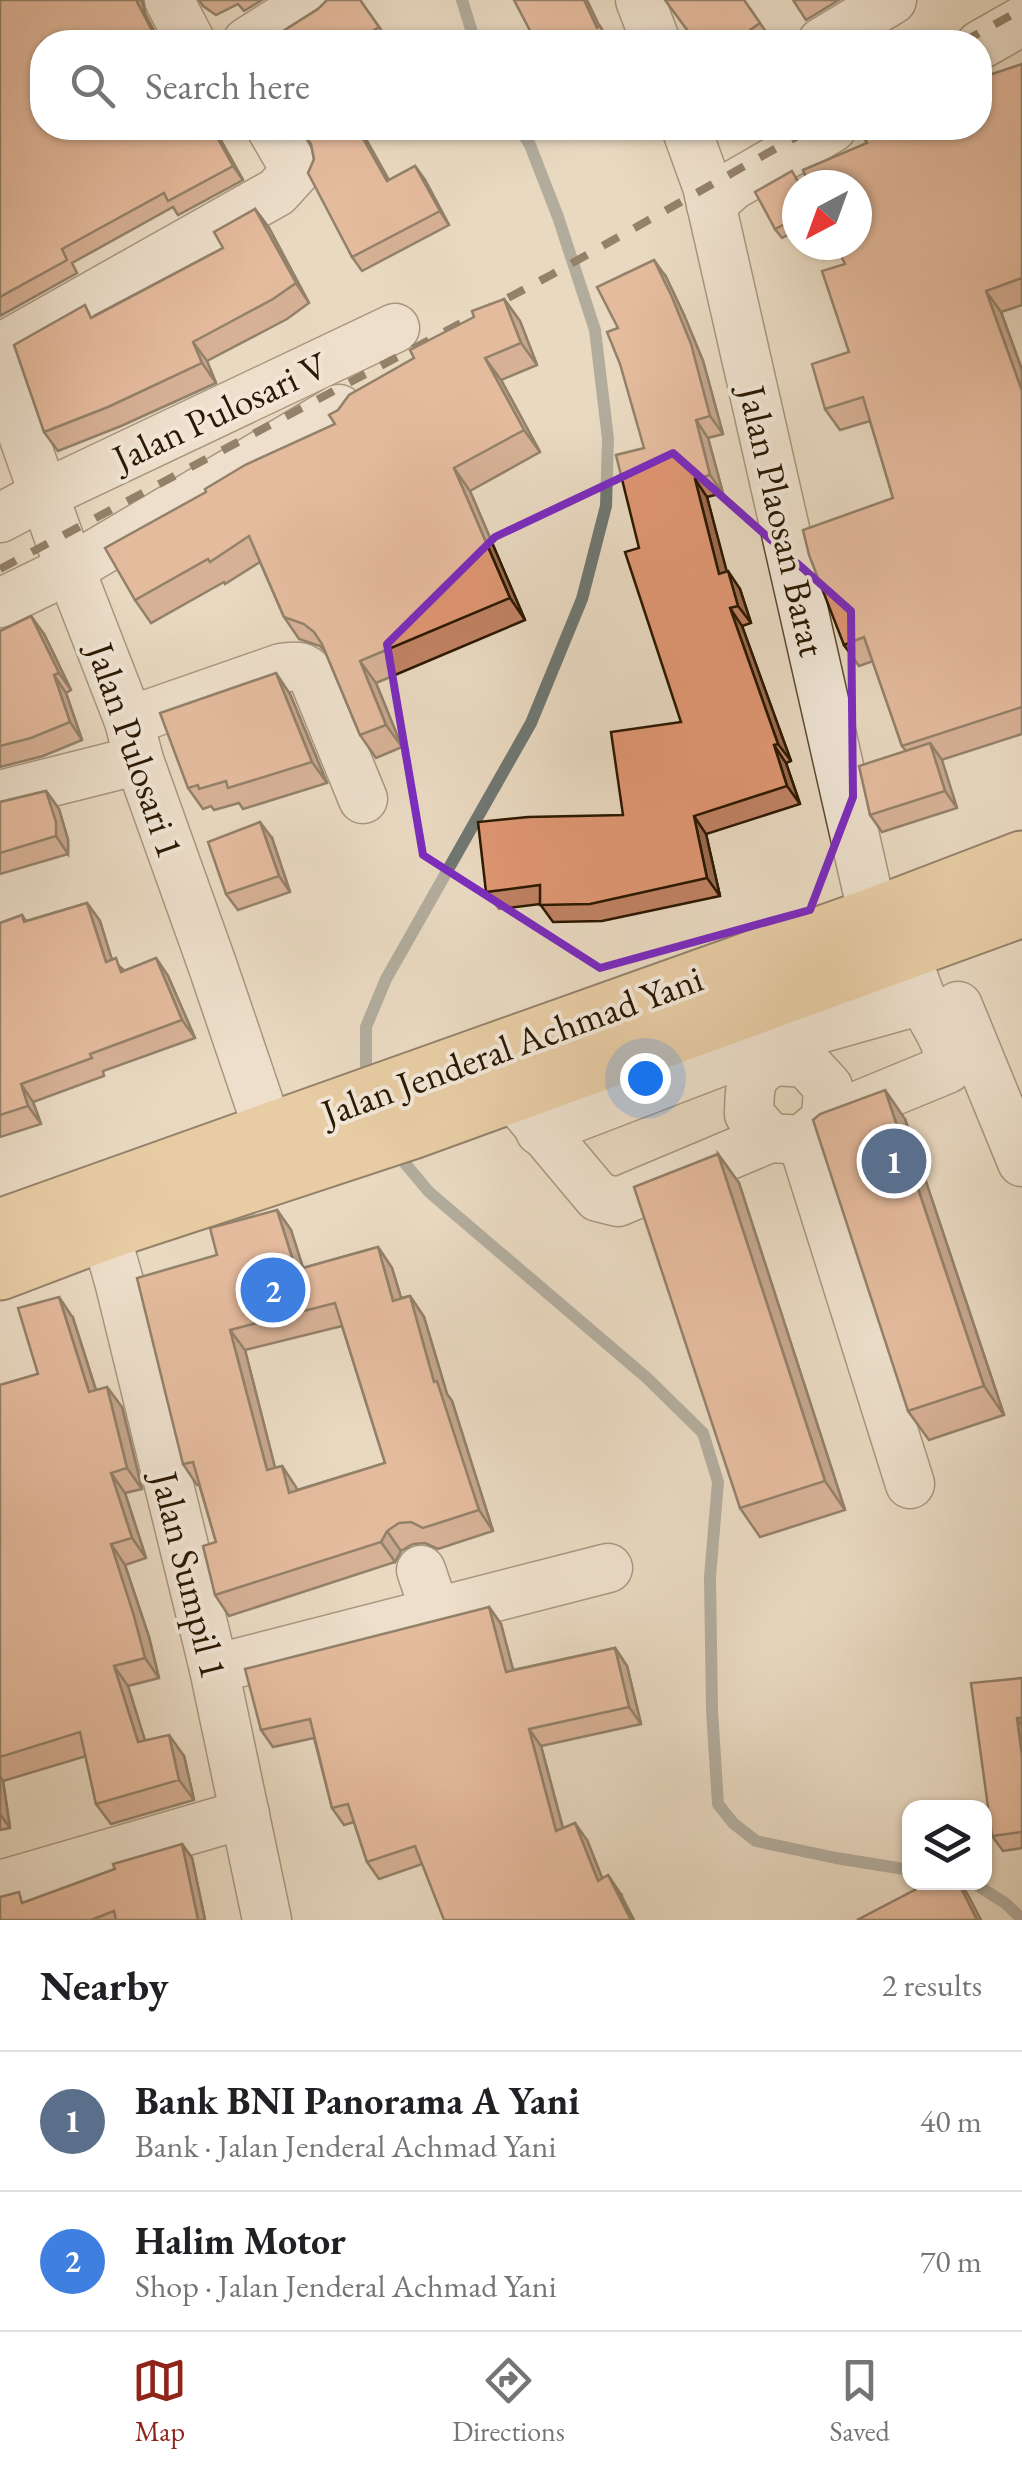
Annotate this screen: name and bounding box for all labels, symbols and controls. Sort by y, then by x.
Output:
search box [30,30,992,140]
icon: search [65,58,120,113]
text: Search here [145,61,310,110]
north arrow [782,170,872,260]
street label: Jalan Pulosari V [102,340,336,483]
street label: Jalan Plaosan Barat [727,378,838,661]
street label: Jalan Pulosari 1 [75,633,196,864]
street label: Jalan Jenderal Achmad Yani [312,953,709,1138]
your location [620,1053,671,1104]
pin: 1 [862,1124,926,1198]
pin: 2 [240,1252,306,1328]
street label: Jalan Sumpil 1 [140,1464,239,1683]
map controls [902,1800,992,1890]
button: layers [902,1800,992,1890]
text: Nearby [40,1958,169,2013]
text: 2 results [882,1964,982,2006]
text: Bank BNI Panorama A Yani [135,2076,579,2125]
text: 1 [64,2100,81,2142]
text: 40 m [920,2100,982,2142]
text: Bank · Jalan Jenderal Achmad Yani [135,2125,556,2167]
text: Halim Motor [135,2216,346,2265]
text: 2 [64,2240,81,2282]
text: 70 m [920,2240,982,2282]
text: Shop · Jalan Jenderal Achmad Yani [135,2265,557,2307]
tab: Map [132,2353,187,2449]
tab: Directions [452,2353,565,2449]
tab: Saved [830,2353,890,2449]

